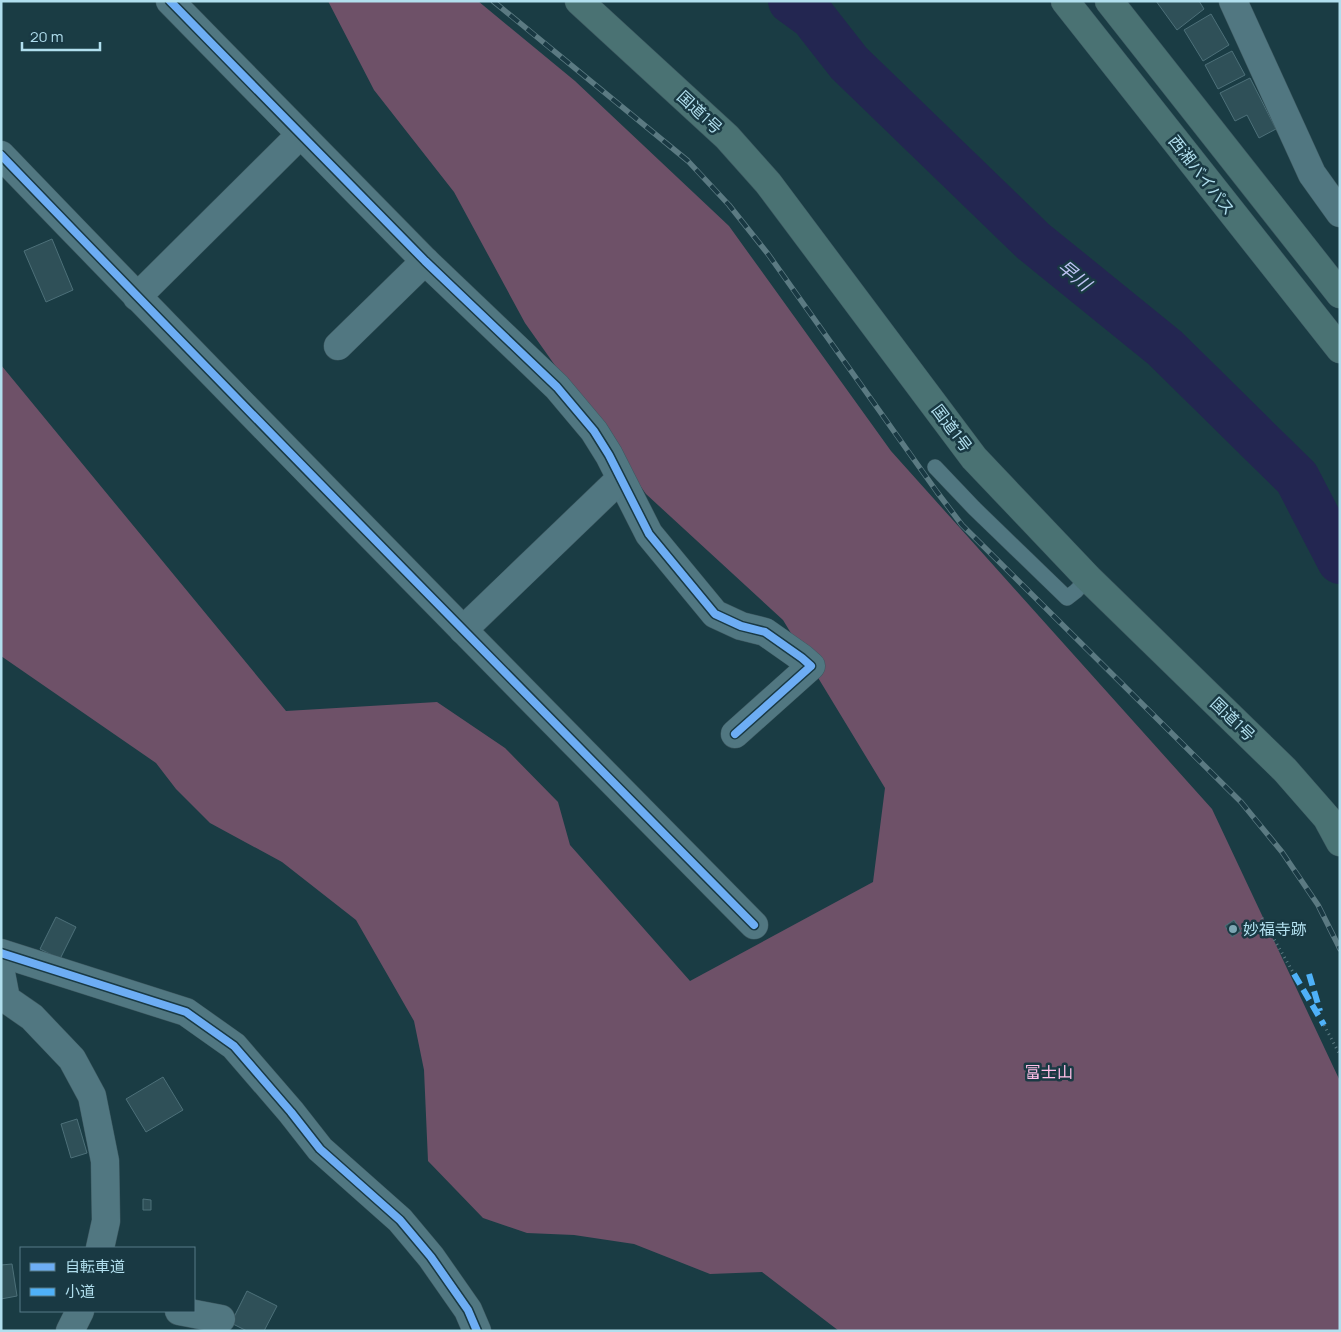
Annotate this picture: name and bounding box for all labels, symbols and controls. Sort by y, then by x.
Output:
scale bar [22,20,100,52]
text: 20 m [30,26,63,47]
street label: 国道1号 [673,85,727,139]
street label: 西湘バイパス [1164,131,1240,219]
water label: 早川 [1053,254,1098,297]
street label: 国道1号 [927,400,977,456]
street label: 国道1号 [1206,692,1260,746]
place label: 妙福寺跡 [1243,918,1307,940]
marker: 妙福寺跡 [1227,923,1239,935]
park label: 富士山 [1025,1061,1073,1083]
legend [20,1247,195,1312]
text: 自転車道 [65,1256,125,1277]
text: 小道 [65,1281,95,1302]

